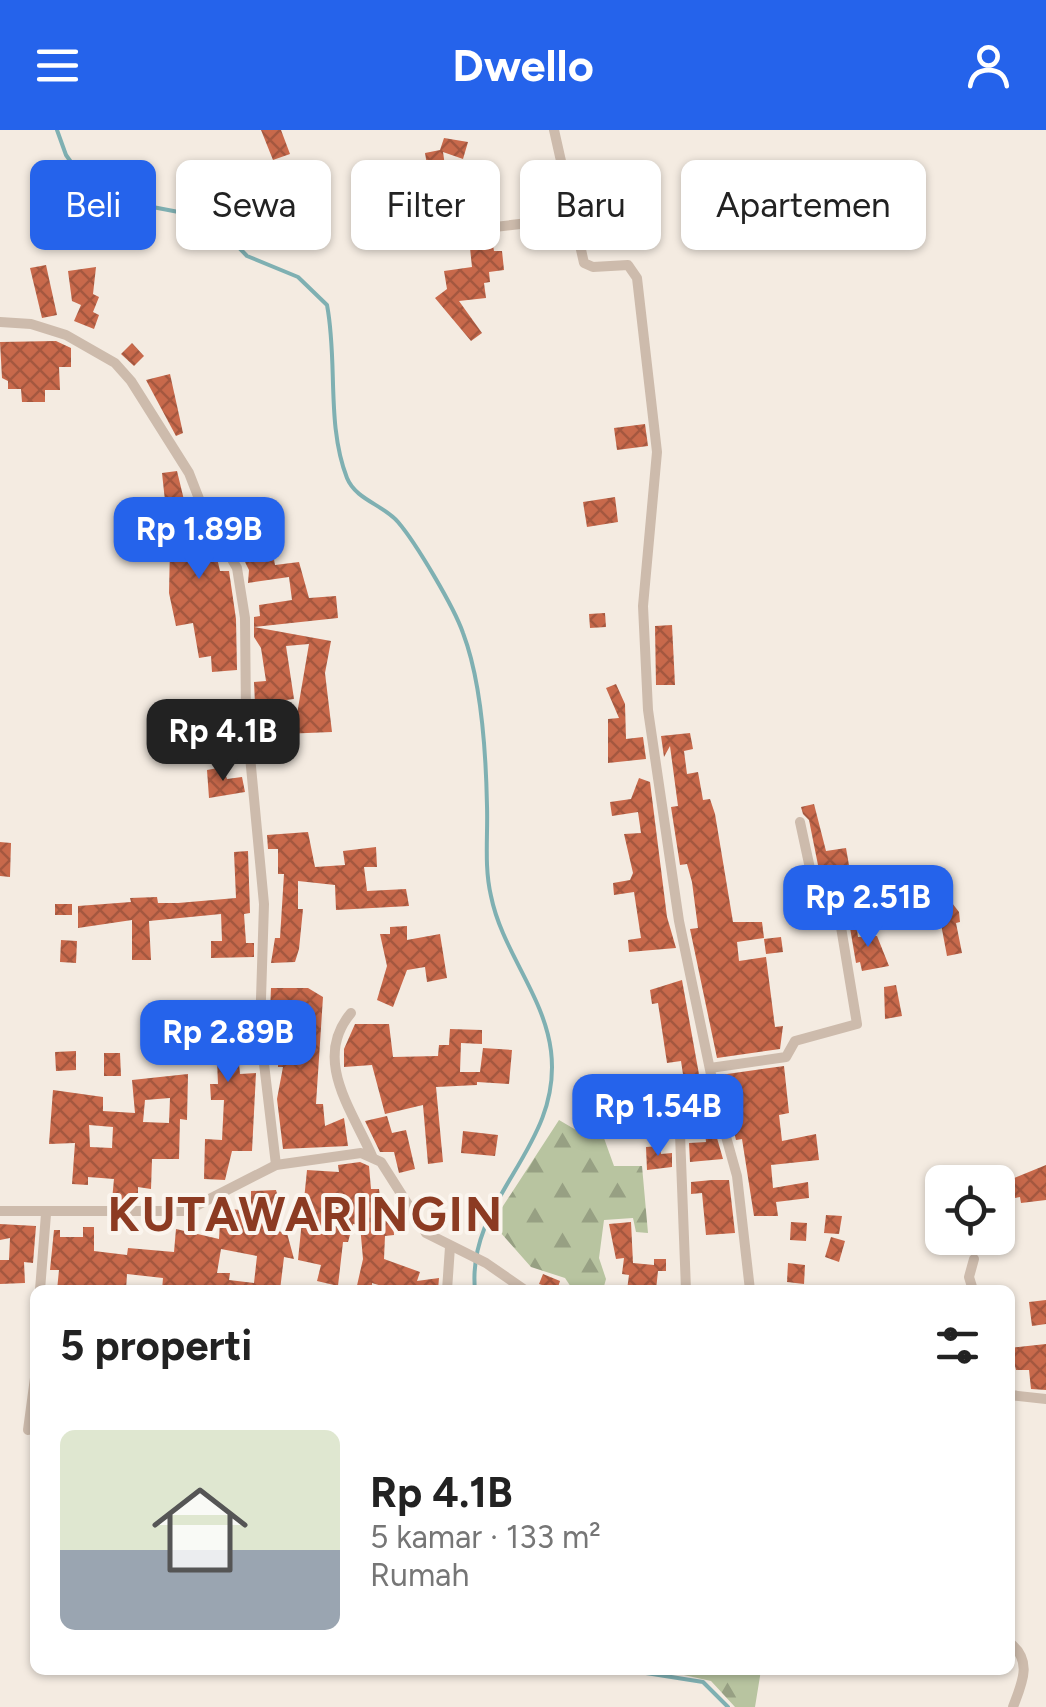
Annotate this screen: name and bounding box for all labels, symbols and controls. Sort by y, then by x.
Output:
icon: menu [30,38,85,93]
text: Dwello [452,38,594,92]
icon: person [961,38,1016,93]
chip: Beli [30,160,156,250]
chip: Sewa [176,160,331,250]
chip: Filter [351,160,500,250]
chip: Baru [520,160,661,250]
chip: Apartemen [681,160,926,250]
pin: Rp 1.89B [96,497,302,582]
text: Rp 1.89B [136,510,262,548]
pin: Rp 4.1B [131,699,315,784]
text: Rp 4.1B [169,712,277,750]
pin: Rp 2.51B [765,865,971,950]
text: Rp 2.51B [805,878,931,916]
pin: Rp 2.89B [125,1000,331,1085]
text: Rp 2.89B [162,1013,294,1051]
pin: Rp 1.54B [555,1074,761,1159]
text: Rp 1.54B [594,1087,722,1125]
map controls [925,1165,1015,1255]
button: locate [925,1165,1015,1255]
district label: KUTAWARINGIN [107,1185,505,1243]
icon: filters [930,1318,985,1373]
text: 5 properti [60,1320,252,1371]
text: Rp 4.1B [370,1467,513,1518]
icon: home [140,1470,260,1590]
text: 5 kamar · 133 m² [370,1518,601,1556]
text: Rumah [370,1556,469,1594]

